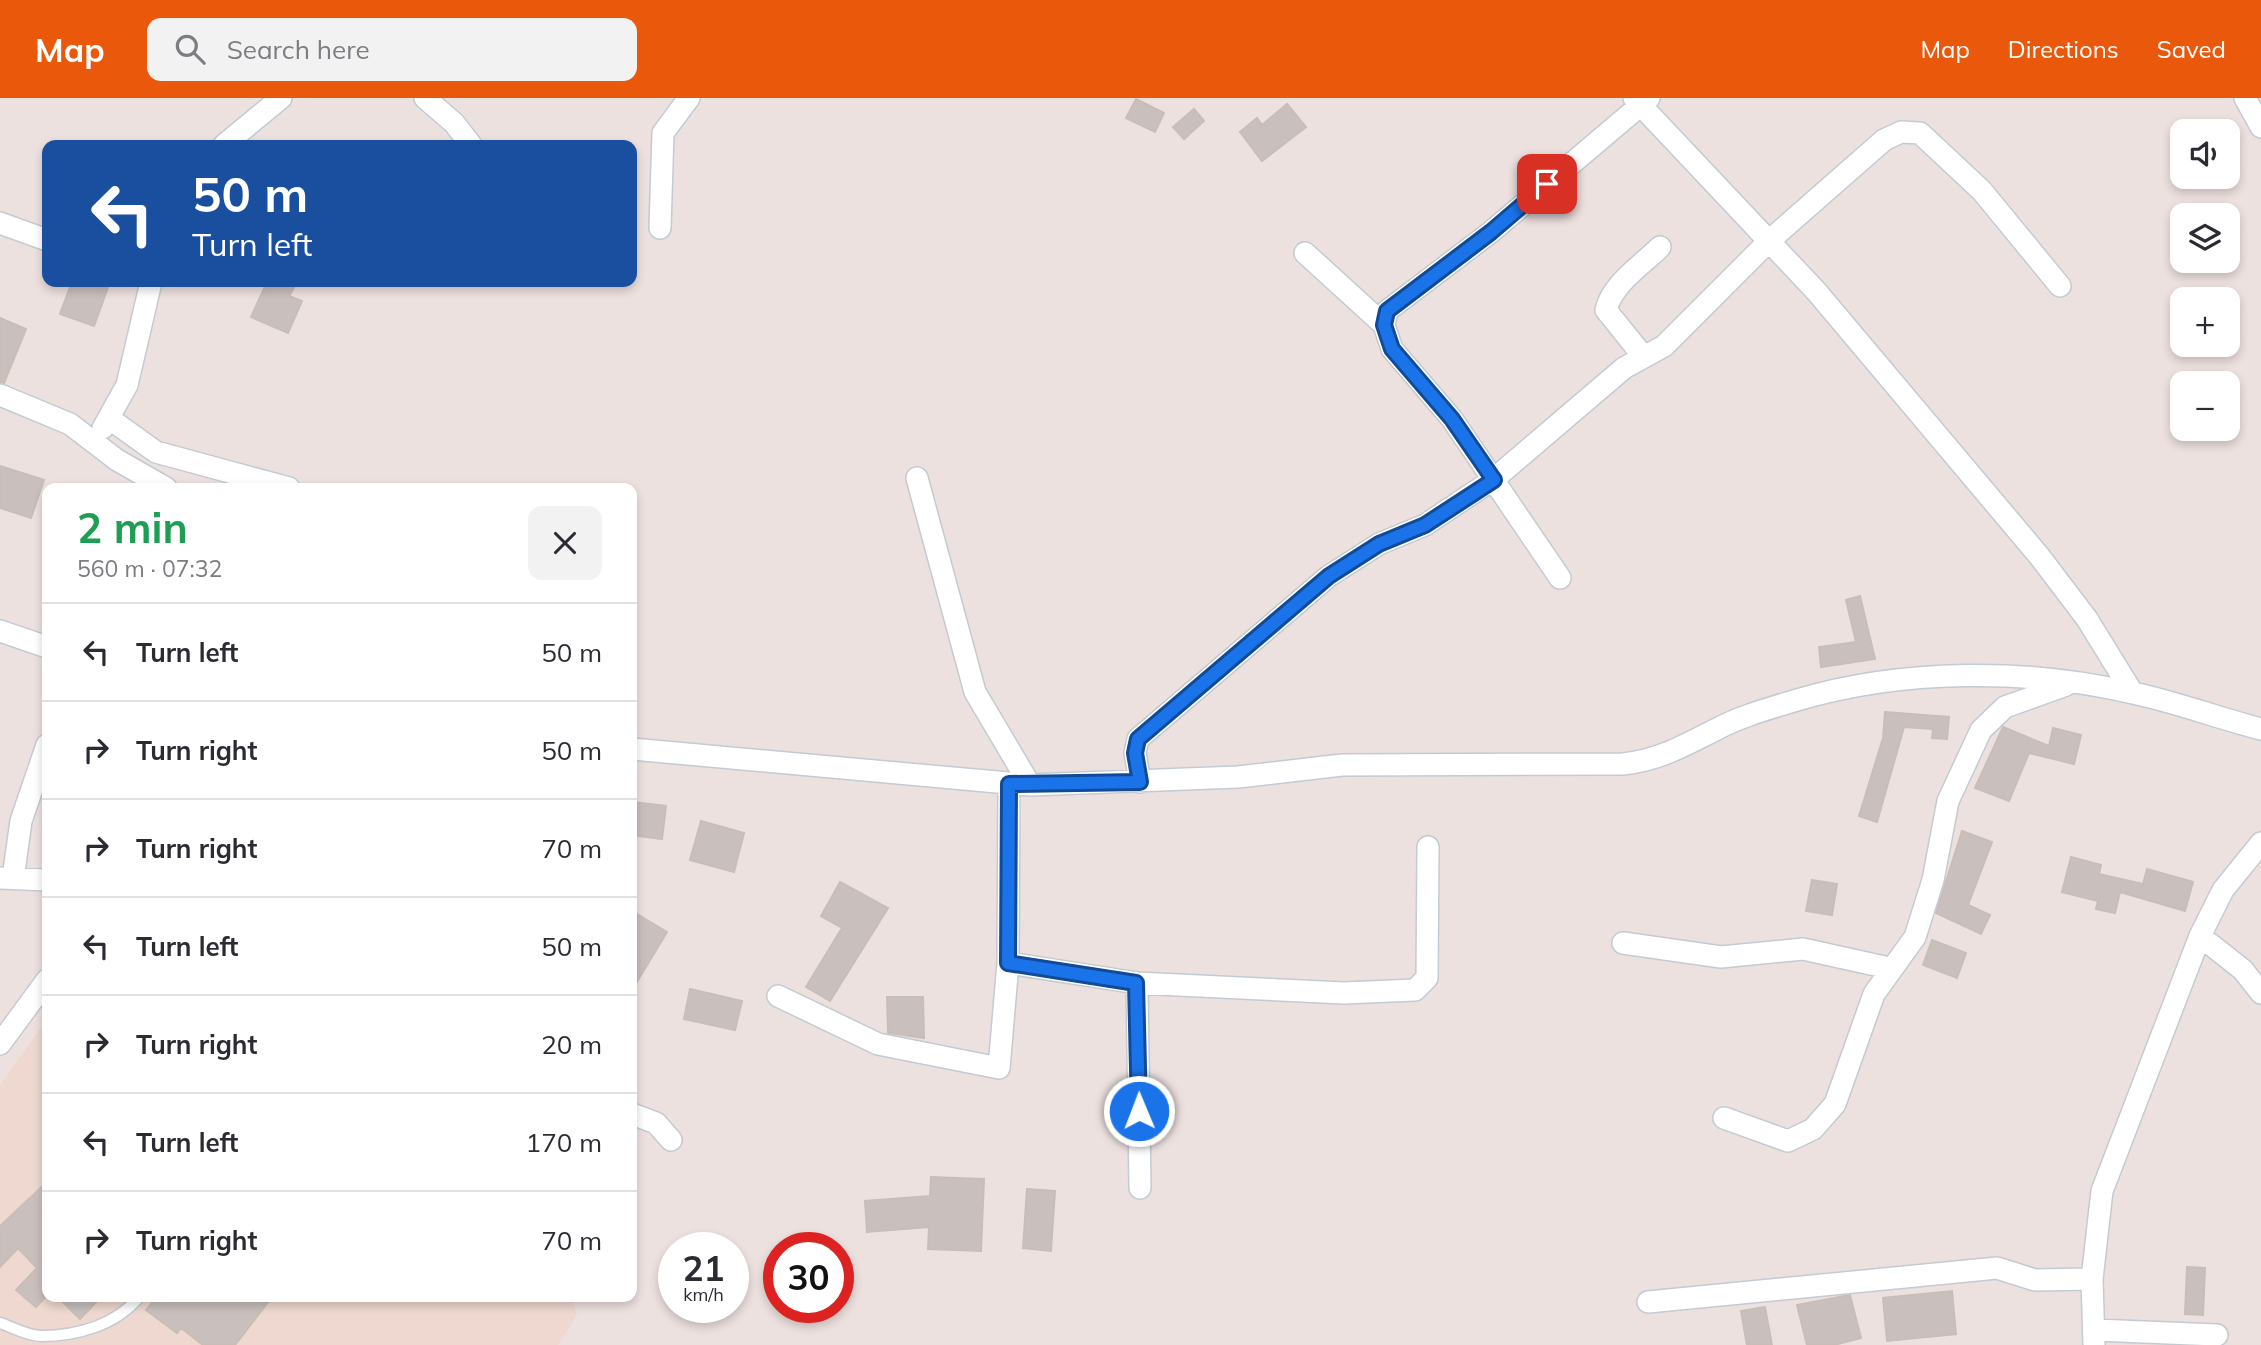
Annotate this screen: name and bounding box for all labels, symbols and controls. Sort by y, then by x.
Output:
search box [147,18,637,81]
text: Map [35,29,105,70]
icon: search [171,30,209,68]
text: Search here [227,33,370,66]
text: Map [1920,34,1970,64]
text: Directions [2008,34,2119,64]
text: Saved [2157,34,2226,64]
map controls [2170,119,2240,441]
button: sound [2170,119,2240,189]
pin [1517,154,1577,214]
text: 50 m [192,163,308,224]
icon: arrive [1528,165,1566,203]
icon: left [77,168,168,259]
button: layers [2170,203,2240,273]
text: Turn left [192,224,312,264]
button: + [2170,287,2240,357]
button: − [2170,371,2240,441]
text: 2 min [77,501,188,554]
button: close [528,506,602,580]
text: 560 m · 07:32 [77,554,222,583]
icon: left [77,633,115,671]
text: Turn left [136,636,238,669]
text: 50 m [541,636,602,669]
icon: right [77,731,115,769]
text: Turn right [136,734,257,767]
text: 50 m [541,734,602,767]
icon: right [77,829,115,867]
text: Turn right [136,832,257,865]
text: 70 m [541,832,602,865]
icon: left [77,927,115,965]
text: Turn left [136,930,238,963]
text: 50 m [541,930,602,963]
icon: right [77,1025,115,1063]
text: Turn right [136,1028,257,1061]
text: 20 m [541,1028,602,1061]
position arrow [1102,1074,1176,1148]
icon: left [77,1123,115,1161]
text: Turn left [136,1126,238,1159]
text: 170 m [526,1126,602,1159]
icon: right [77,1221,115,1259]
text: Turn right [136,1224,257,1257]
text: 70 m [541,1224,602,1257]
speed limit sign: 30 [763,1232,854,1323]
text: 21 [682,1246,725,1290]
text: km/h [683,1283,724,1306]

